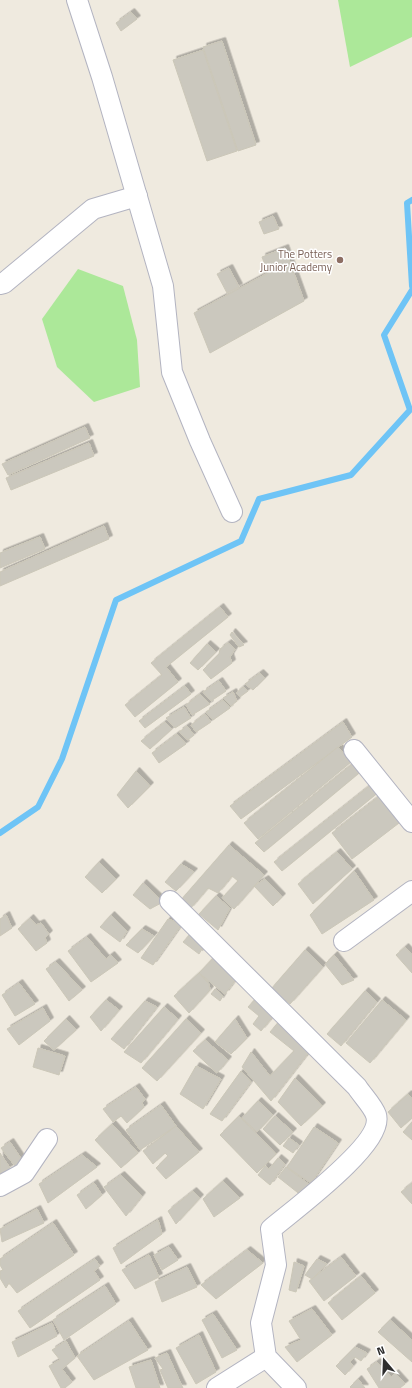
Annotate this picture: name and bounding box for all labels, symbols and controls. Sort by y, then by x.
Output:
place label: The Potters Junior Academy [260,246,333,275]
marker: The Potters Junior Academy [335,255,345,265]
north arrow [364,1340,404,1380]
text: N [375,1342,387,1359]

